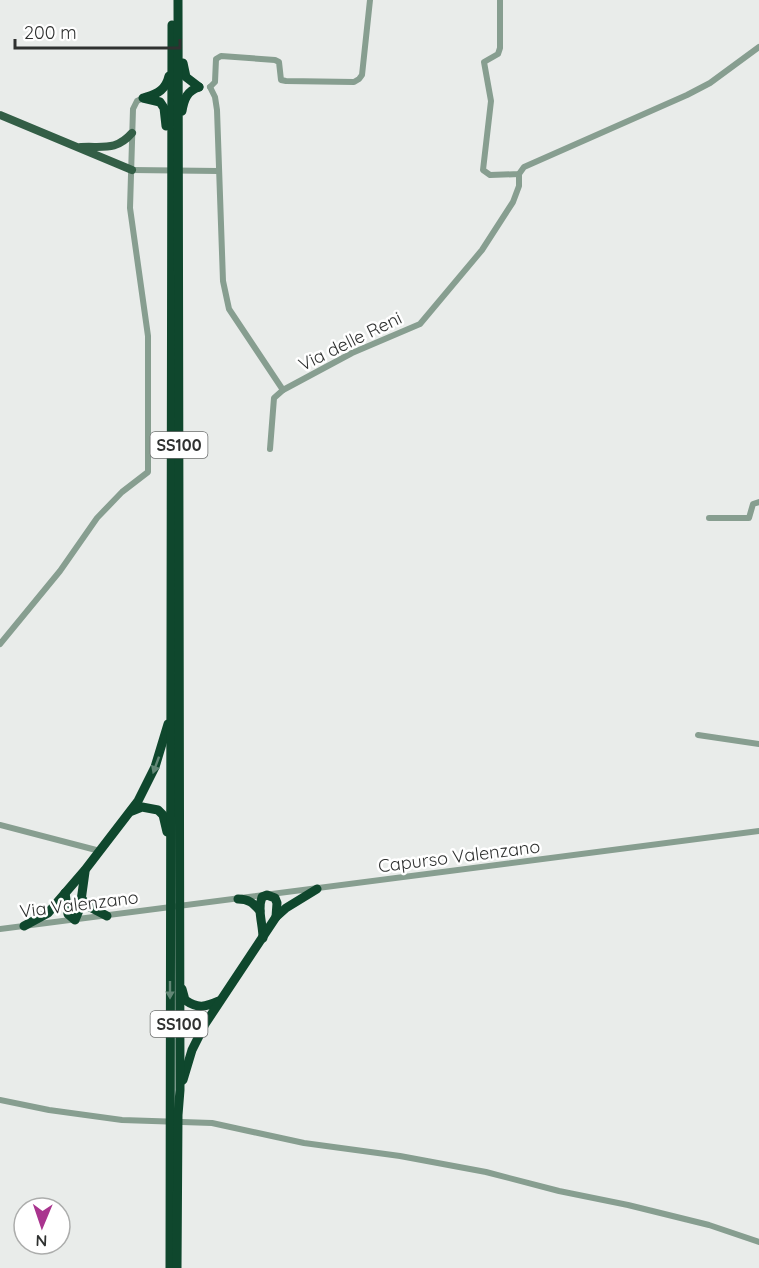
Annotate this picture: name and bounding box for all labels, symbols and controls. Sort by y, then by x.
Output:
scale bar [15,12,180,50]
text: 200 m [24,21,77,44]
street label: Via delle Reni [294,306,406,376]
road number: SS100 [150,432,207,458]
one-way arrow [150,756,160,774]
street label: Capurso Valenzano [377,835,541,877]
street label: Via Valenzano [18,885,140,923]
one-way arrow [165,981,175,1000]
road number: SS100 [150,1011,207,1037]
north arrow [12,1196,72,1256]
text: N [35,1231,48,1251]

